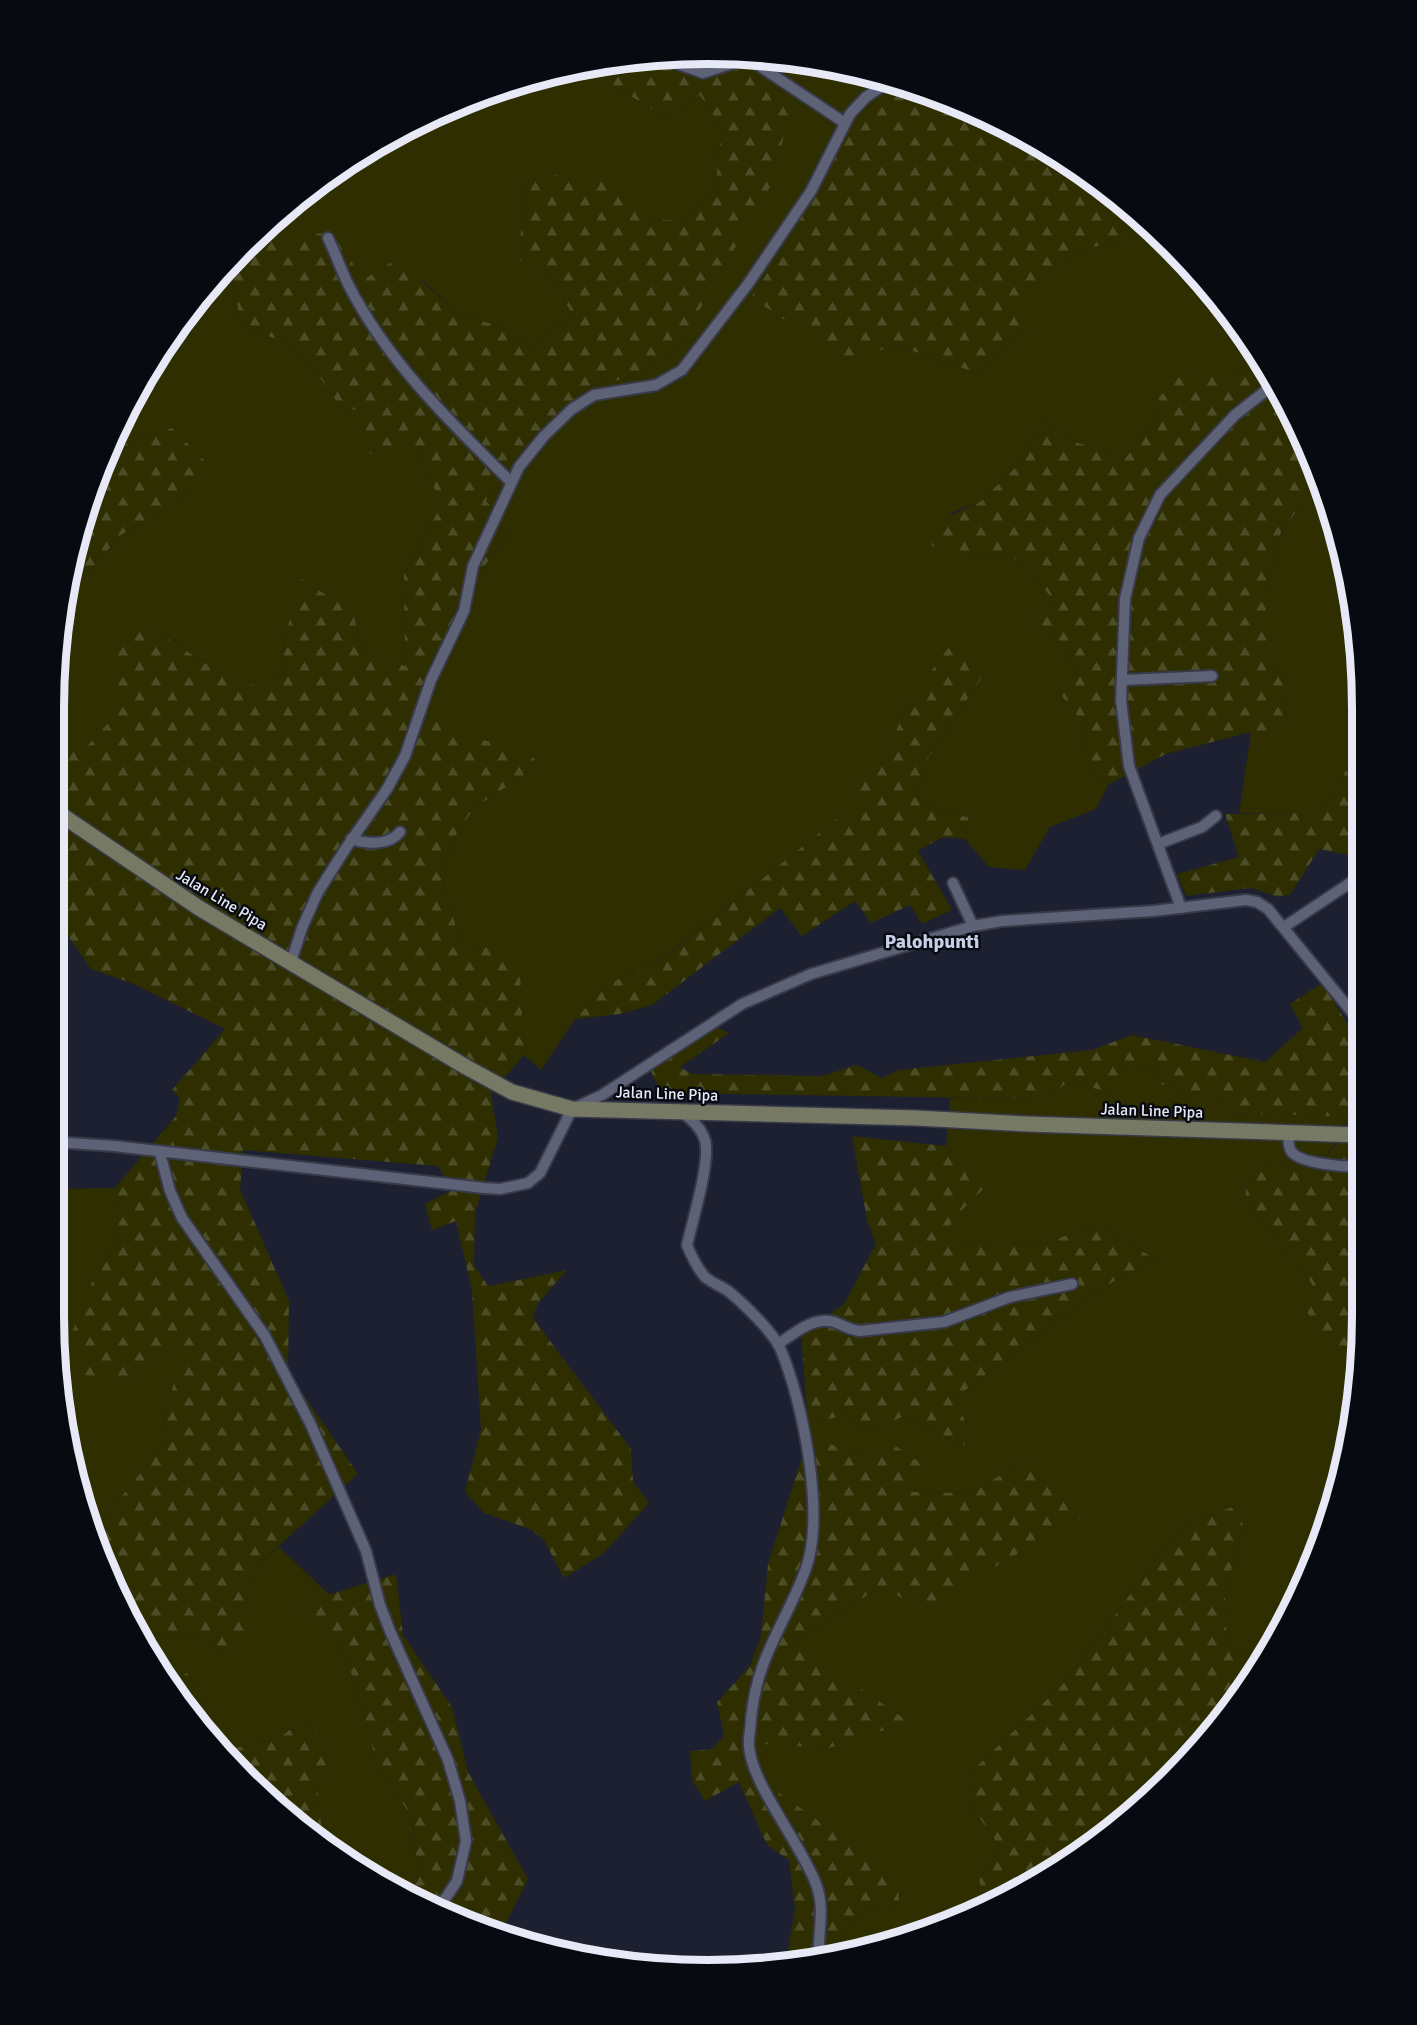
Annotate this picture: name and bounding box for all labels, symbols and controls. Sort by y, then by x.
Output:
street label: Jalan Line Pipa [172,865,271,935]
district label: Palohpunti [884,929,980,954]
street label: Jalan Line Pipa [615,1082,719,1106]
street label: Jalan Line Pipa [1100,1099,1204,1123]

